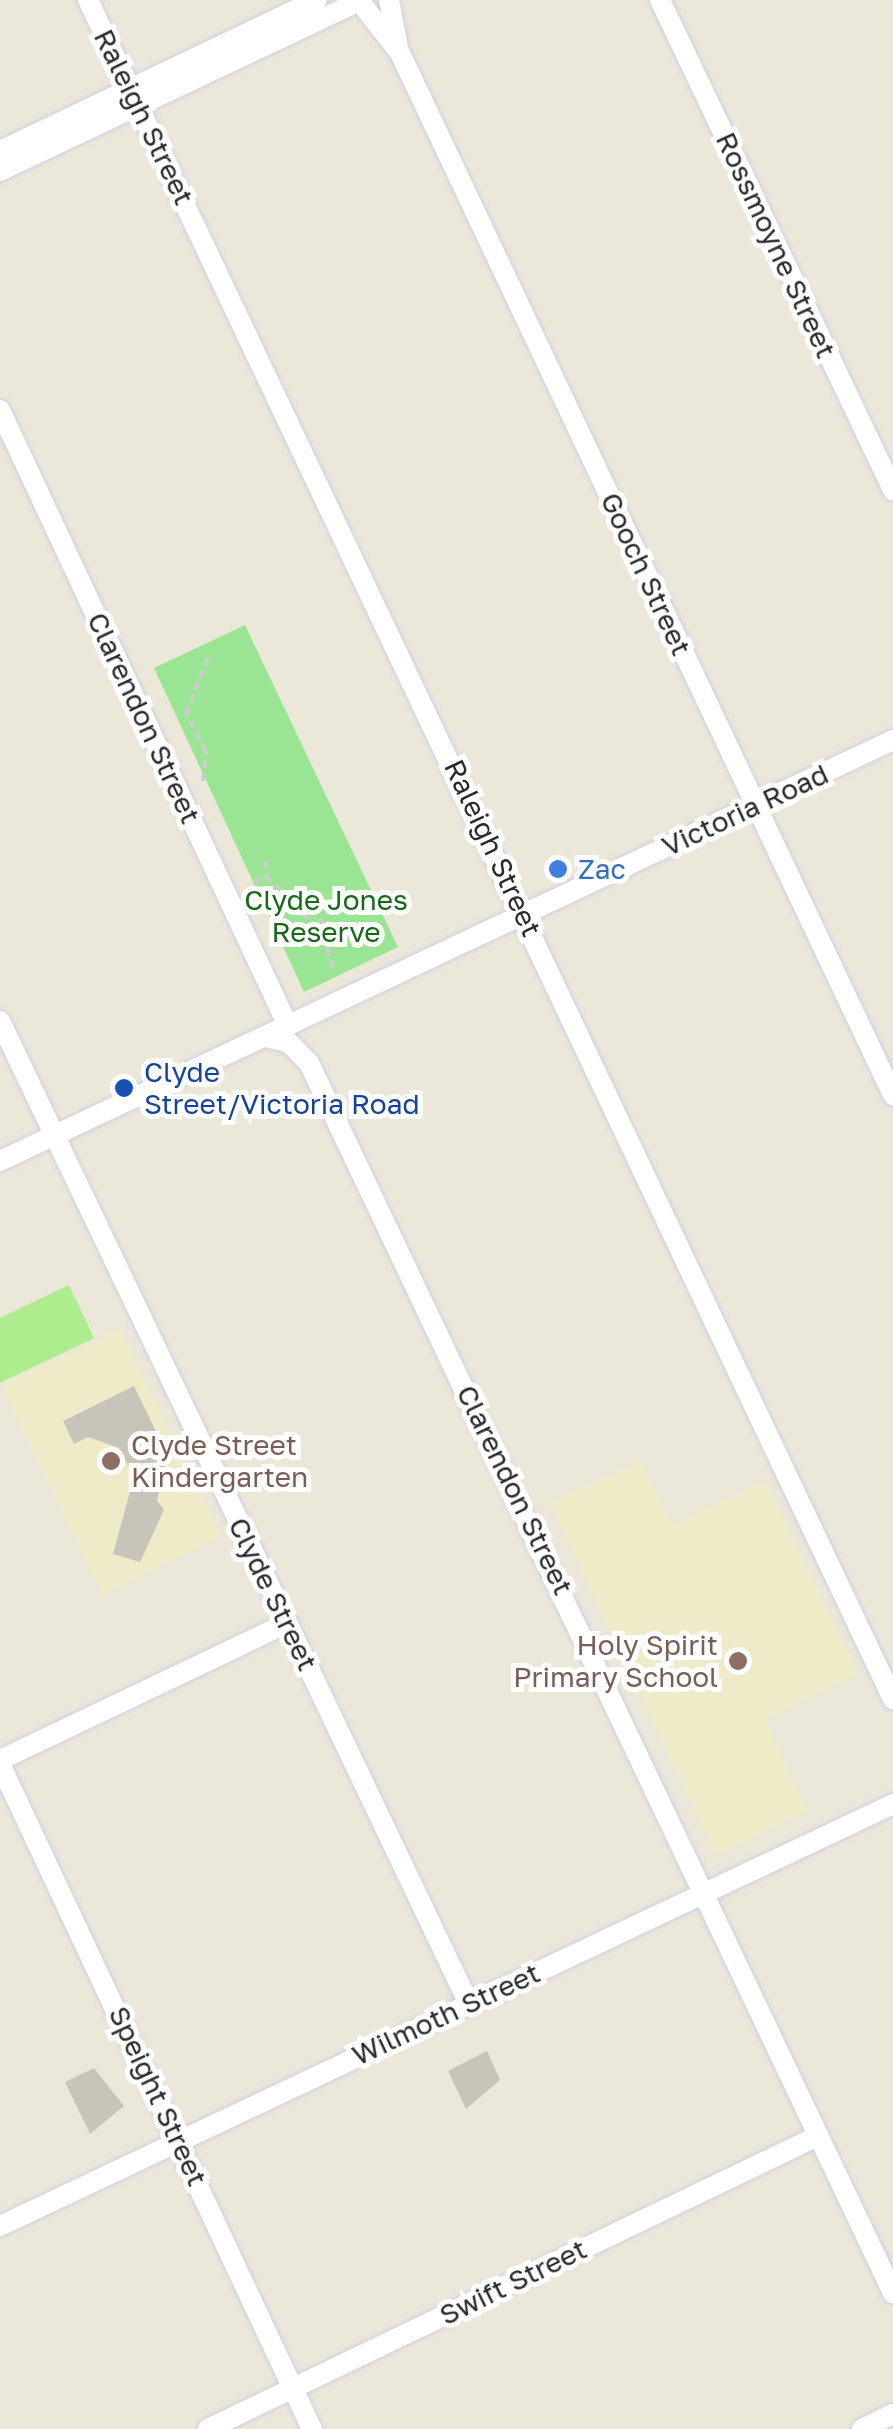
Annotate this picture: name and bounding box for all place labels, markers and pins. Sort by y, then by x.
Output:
place label: Zac [578,852,626,886]
marker: Zac [547,858,569,880]
place label: Clyde Street/Victoria Road [144,1055,420,1121]
marker: Clyde Street/Victoria Road [113,1077,135,1099]
place label: Clyde Street Kindergarten [131,1428,308,1494]
marker: Clyde Street Kindergarten [100,1450,122,1472]
place label: Holy Spirit Primary School [513,1628,718,1694]
marker: Holy Spirit Primary School [727,1650,749,1672]

